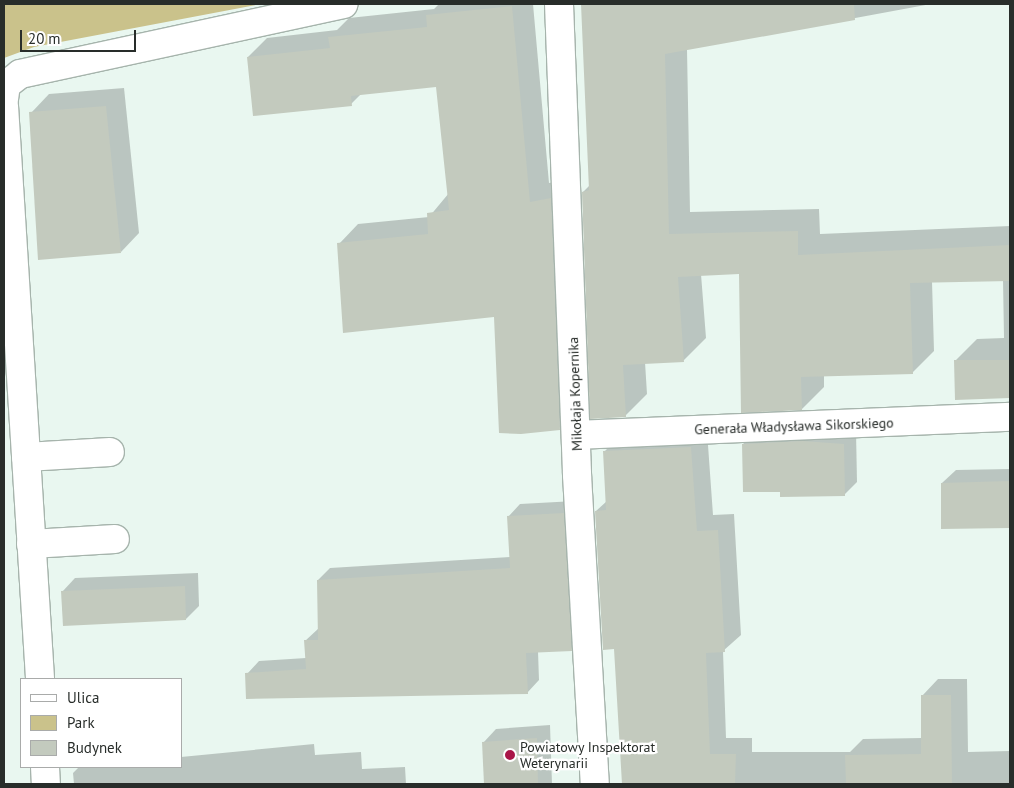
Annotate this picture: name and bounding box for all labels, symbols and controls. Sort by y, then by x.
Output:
scale bar [22,20,139,52]
text: 20 m [28,29,61,48]
street label: Mikołaja Kopernika [565,337,585,451]
street label: Generała Władysława Sikorskiego [694,414,894,438]
legend [20,678,182,768]
text: Ulica [67,688,99,707]
text: Park [67,713,95,732]
text: Budynek [67,738,122,757]
place label: Powiatowy Inspektorat Weterynarii [520,739,656,772]
marker: Powiatowy Inspektorat Weterynarii [504,749,516,761]

